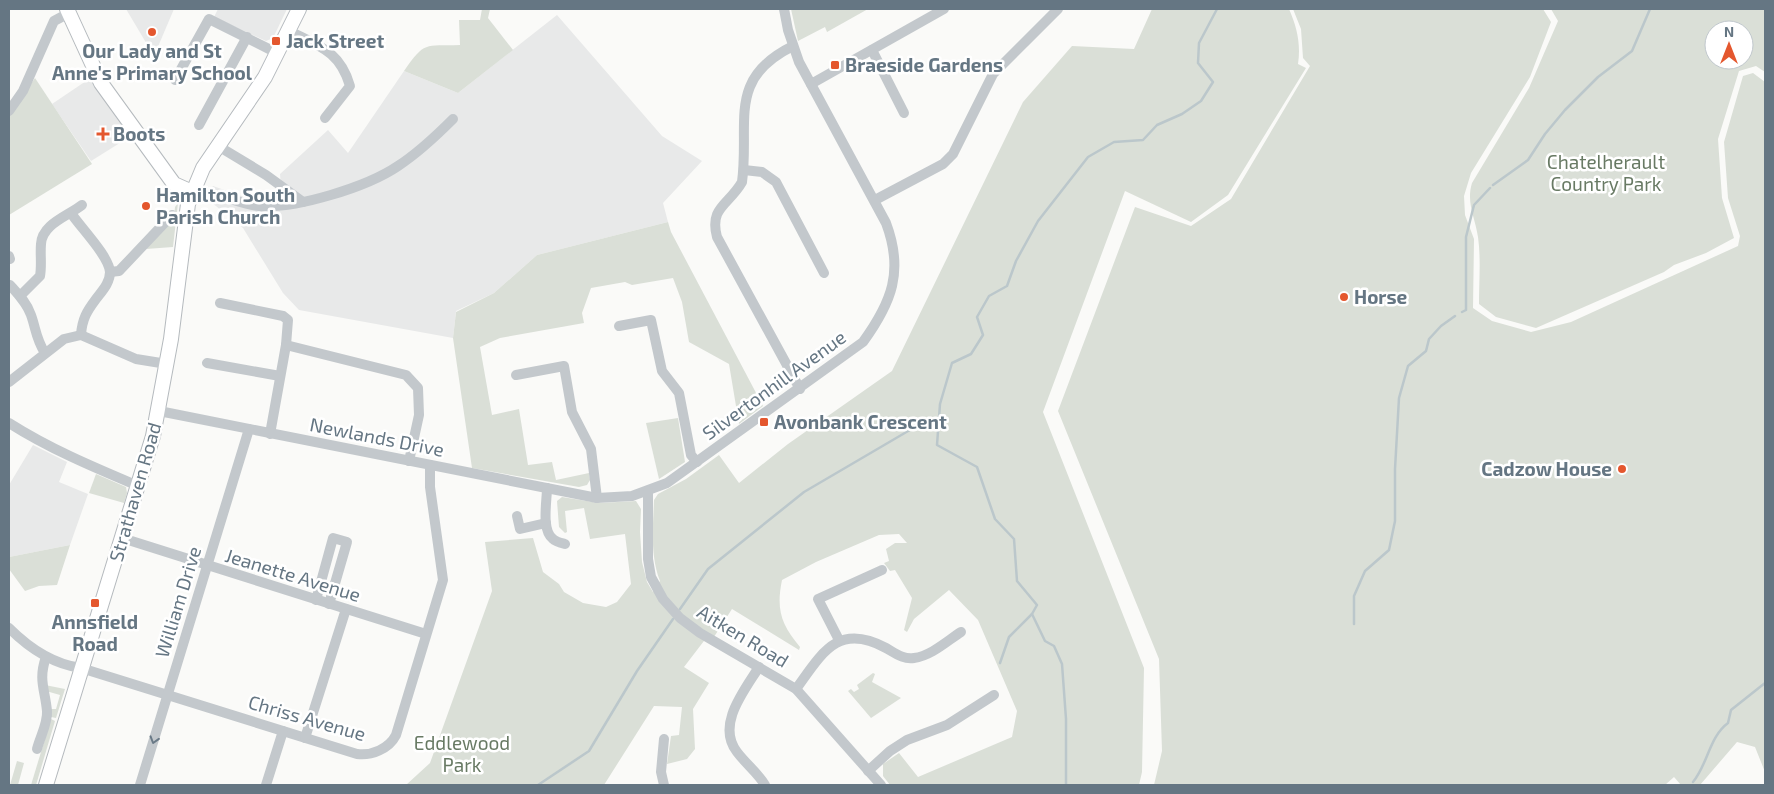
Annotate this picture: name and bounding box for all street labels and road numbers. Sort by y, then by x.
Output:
street label: Silvertonhill Avenue [698,325,850,444]
street label: Newlands Drive [308,412,446,461]
street label: Strathaven Road [104,420,165,564]
street label: William Drive [150,543,205,660]
street label: Jeanette Avenue [223,543,364,606]
street label: Aitken Road [693,599,793,672]
street label: Chriss Avenue [246,690,368,745]

